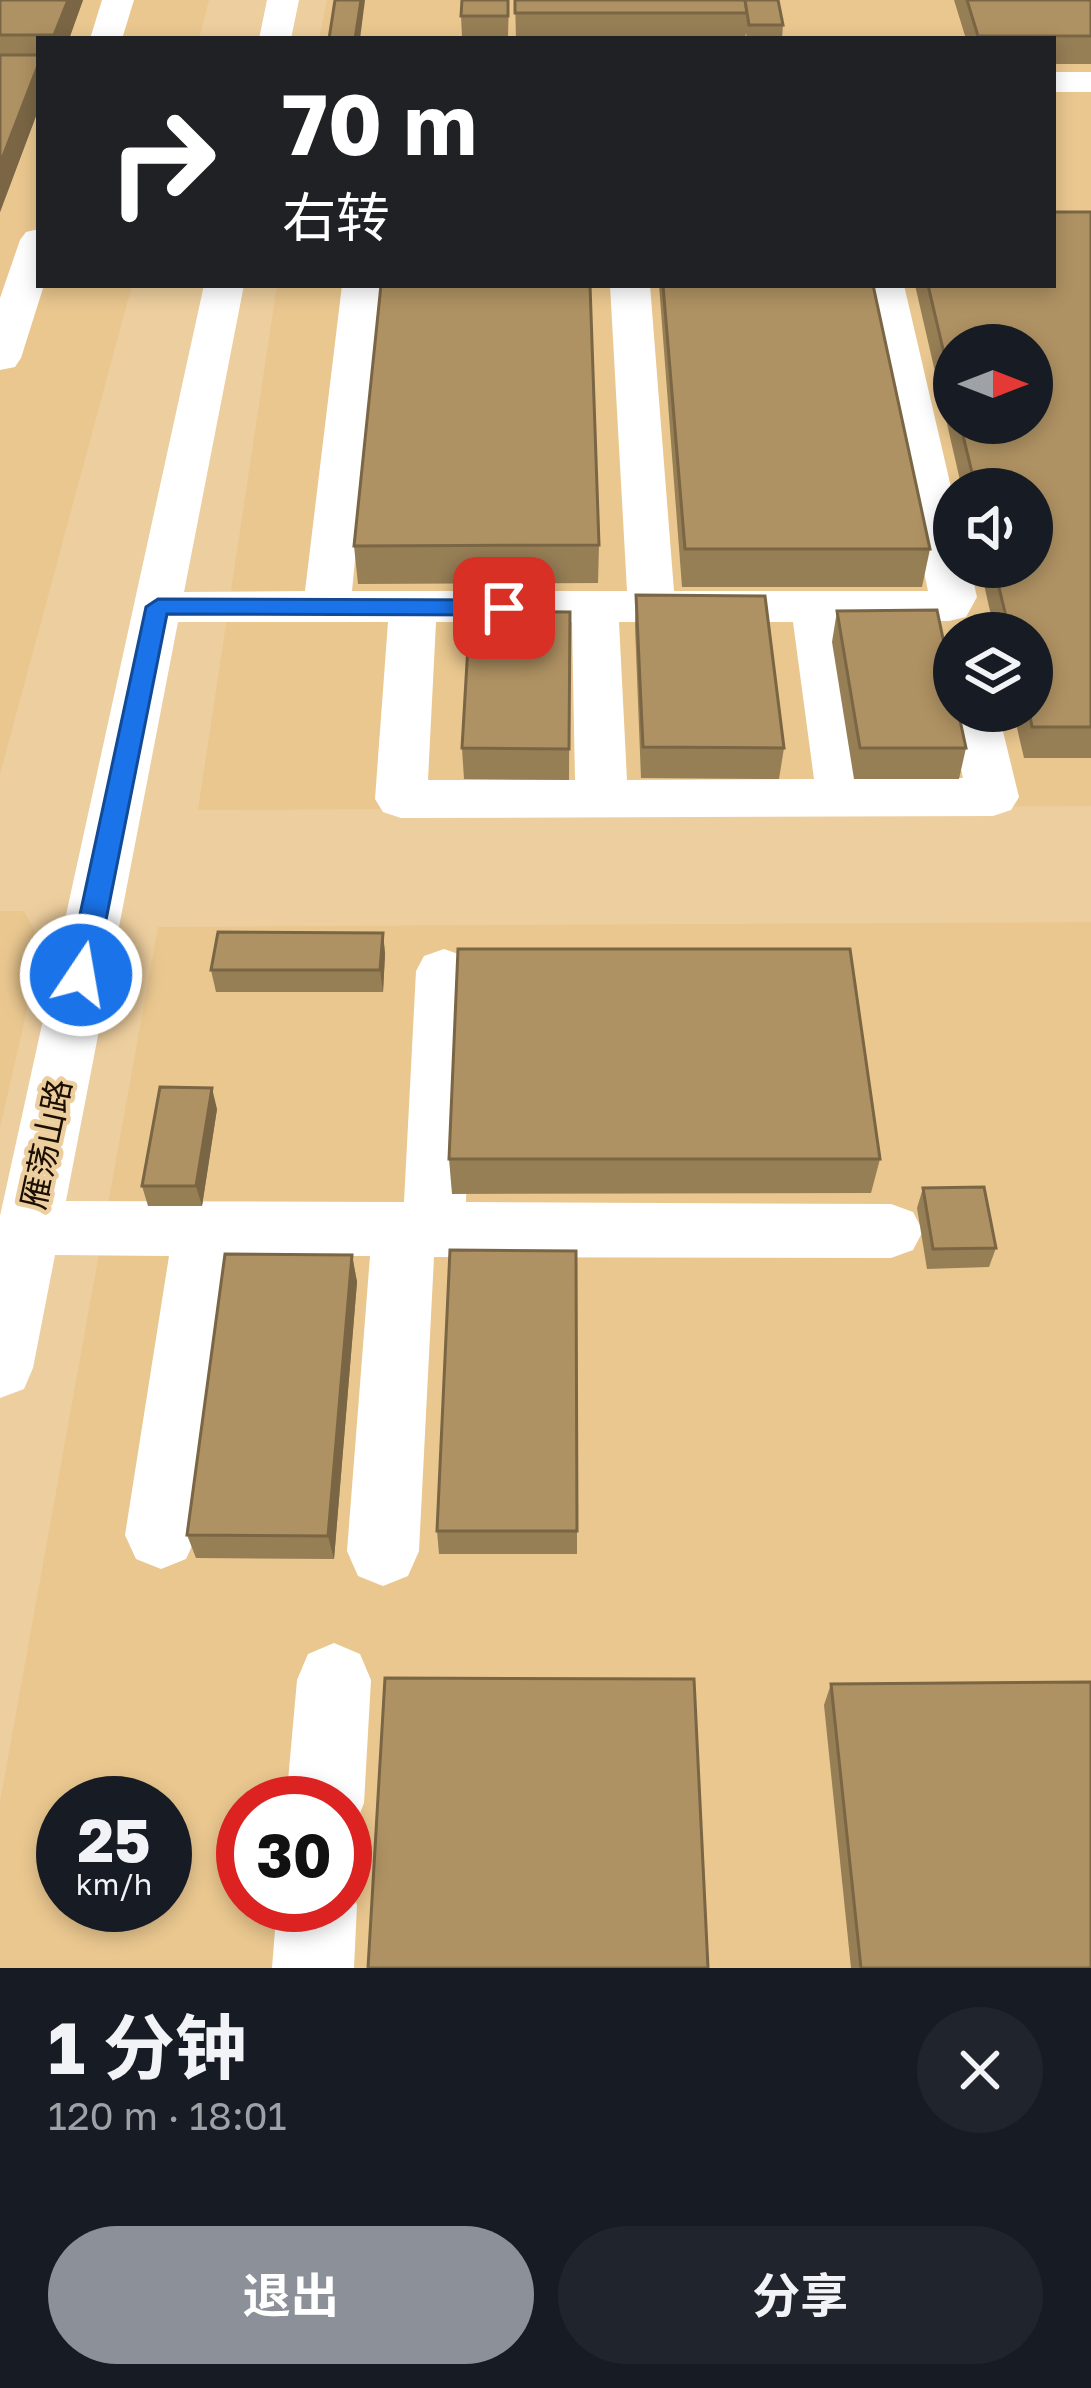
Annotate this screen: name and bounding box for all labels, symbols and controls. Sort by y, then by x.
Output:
text: 70 m [282,73,477,173]
icon: right [84,84,240,240]
text: 右转 [282,184,390,249]
north arrow [933,324,1053,444]
map controls [933,324,1053,732]
button: sound [933,468,1053,588]
pin [453,557,555,659]
icon: arrive [471,575,537,641]
button: layers [933,612,1053,732]
position arrow [18,912,144,1038]
street label: 雁荡山路 [13,1075,78,1213]
speed limit sign: 30 [216,1776,372,1932]
text: 25 [77,1803,151,1875]
text: km/h [76,1866,152,1902]
text: 1 分钟 [48,2003,247,2090]
button: close [917,2007,1043,2133]
text: 120 m · 18:01 [48,2092,287,2139]
button: 退出 [48,2226,534,2364]
button: 分享 [558,2226,1043,2364]

